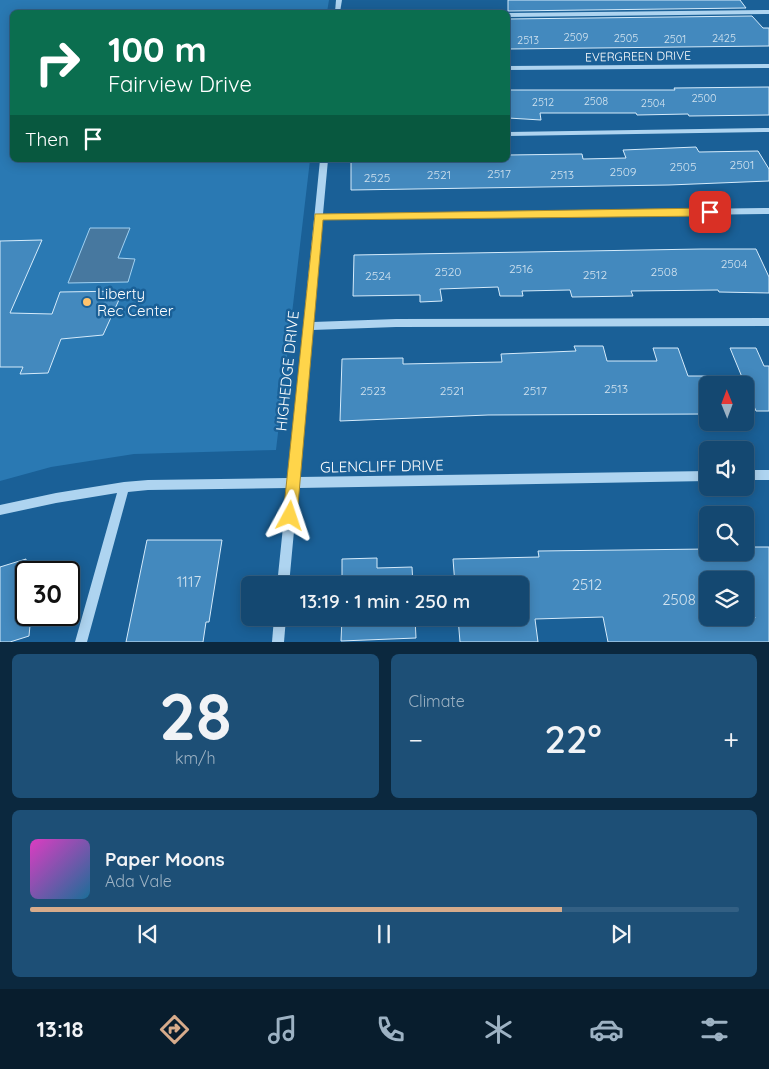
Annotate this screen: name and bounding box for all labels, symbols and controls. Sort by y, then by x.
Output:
text: 100 m [108,27,207,71]
icon: right [25,30,90,95]
house number: 2509 [564,30,588,44]
house number: 2505 [614,31,638,45]
house number: 2425 [712,31,736,45]
house number: 2501 [664,32,686,46]
house number: 2513 [517,33,539,47]
street label: EVERGREEN DRIVE [585,48,691,64]
text: Fairview Drive [108,70,252,98]
house number: 2500 [691,91,717,105]
house number: 2508 [584,94,608,108]
house number: 2512 [532,95,554,109]
house number: 2504 [641,96,665,110]
icon: arrive [79,125,107,153]
text: Then [25,127,69,151]
house number: 2501 [730,157,754,172]
house number: 2505 [670,159,696,174]
house number: 2509 [609,164,637,179]
house number: 2517 [487,166,511,181]
house number: 2521 [427,167,451,182]
house number: 2513 [550,167,574,182]
house number: 2525 [364,170,390,185]
pin [689,191,731,233]
icon: arrive [696,198,724,226]
house number: 2504 [721,256,747,271]
house number: 2516 [509,261,534,276]
house number: 2520 [435,264,461,279]
house number: 2508 [651,264,677,279]
house number: 2512 [583,267,607,282]
house number: 2524 [365,268,391,283]
place label: Liberty Rec Center [97,284,174,320]
marker: Liberty Rec Center [81,296,93,308]
street label: HIGHEDGE DRIVE [271,310,303,432]
north arrow [699,376,754,431]
map controls [699,376,754,626]
house number: 2513 [604,381,628,396]
house number: 2523 [360,383,386,398]
house number: 2521 [440,383,464,398]
house number: 2517 [523,383,547,398]
button: sound [699,441,754,496]
street label: GLENCLIFF DRIVE [320,455,444,477]
position arrow [263,489,315,541]
button: search [699,506,754,561]
speed limit sign: 30 [15,561,80,626]
button: layers [699,571,754,626]
house number: 1117 [177,572,201,591]
house number: 2512 [572,575,602,594]
text: 13:19 · 1 min · 250 m [300,589,470,613]
house number: 2508 [662,590,696,609]
text: 28 [159,675,232,756]
text: Climate [409,691,465,711]
text: 22° [545,715,602,763]
text: − [409,722,423,757]
text: + [723,722,739,757]
text: km/h [175,748,216,768]
text: Paper Moons [105,847,225,871]
text: Ada Vale [105,871,172,891]
icon: previous [134,920,162,948]
icon: pause [370,920,398,948]
icon: next [607,920,635,948]
icon: directions [157,1012,192,1047]
icon: music [265,1012,300,1047]
icon: phone [373,1012,408,1047]
icon: climate [481,1012,516,1047]
icon: car [589,1012,624,1047]
icon: filters [697,1012,732,1047]
text: 13:18 [37,1015,84,1043]

